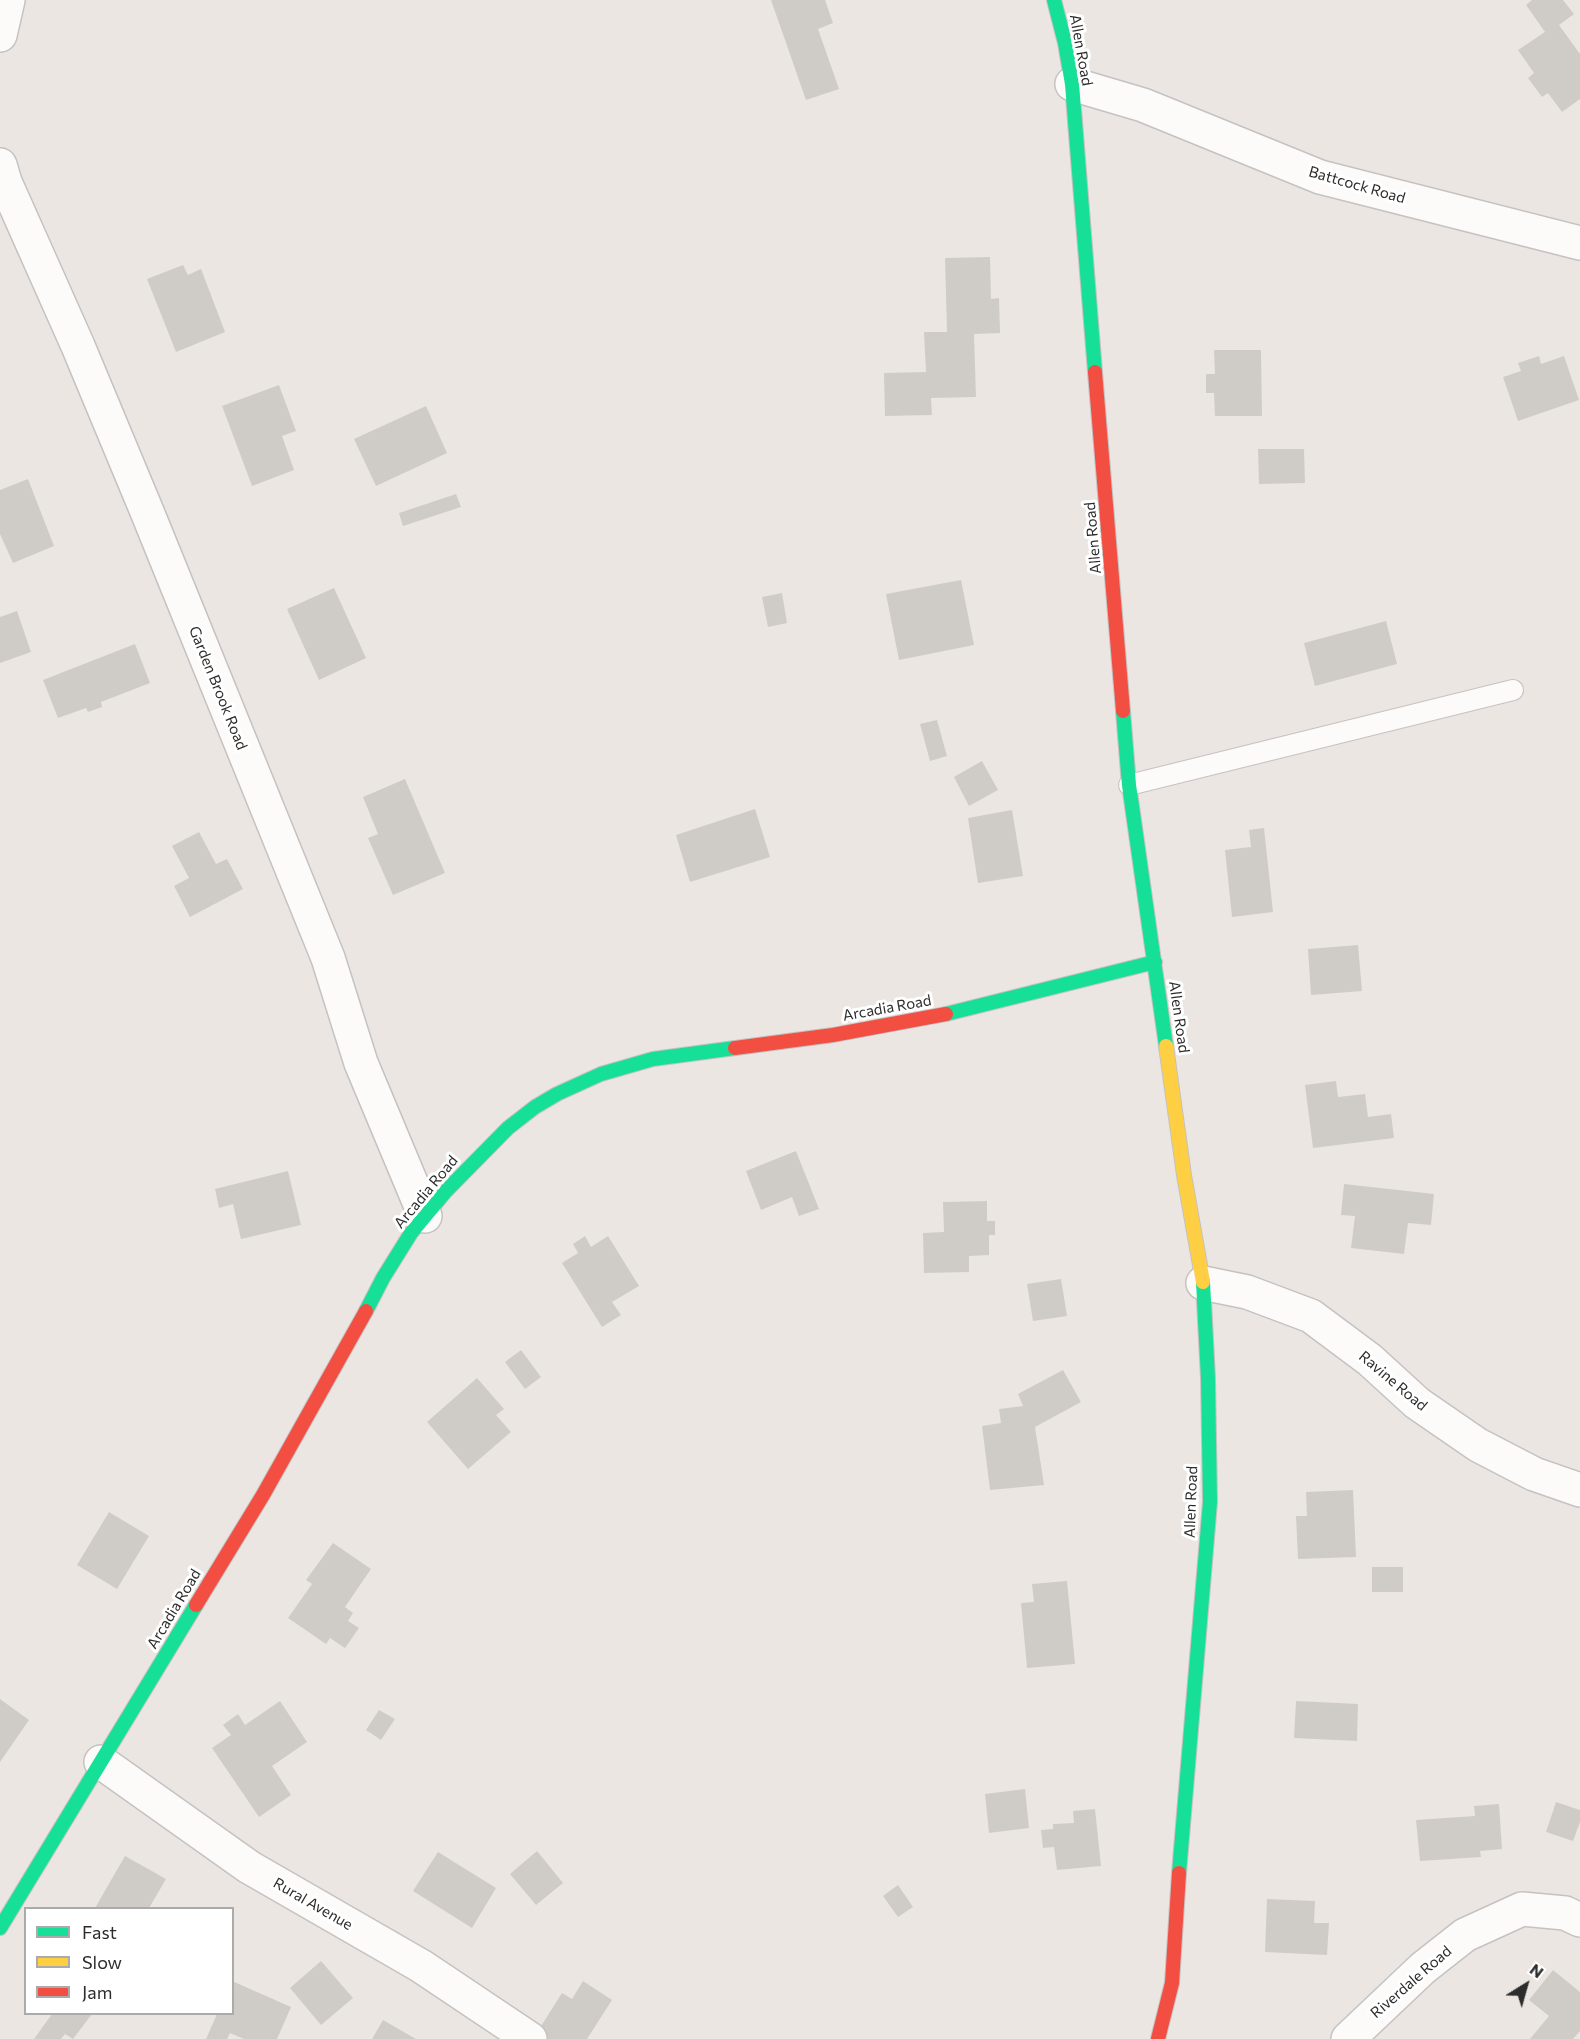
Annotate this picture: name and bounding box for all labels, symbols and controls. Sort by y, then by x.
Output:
street label: Allen Road [1066,13,1096,87]
street label: Battcock Road [1307,163,1407,207]
street label: Allen Road [1081,501,1105,575]
street label: Garden Brook Road [185,623,251,753]
street label: Allen Road [1165,980,1193,1054]
street label: Arcadia Road [841,991,933,1025]
street label: Arcadia Road [390,1152,462,1232]
street label: Ravine Road [1355,1347,1431,1415]
street label: Allen Road [1181,1466,1201,1538]
street label: Arcadia Road [143,1566,205,1652]
street label: Rural Avenue [270,1874,356,1934]
legend [24,1907,234,2015]
text: Fast [82,1921,117,1943]
street label: Riverdale Road [1367,1942,1455,2022]
text: Slow [82,1951,122,1973]
north arrow [1496,1955,1556,2015]
text: N [1527,1959,1548,1981]
text: Jam [82,1981,112,2003]

